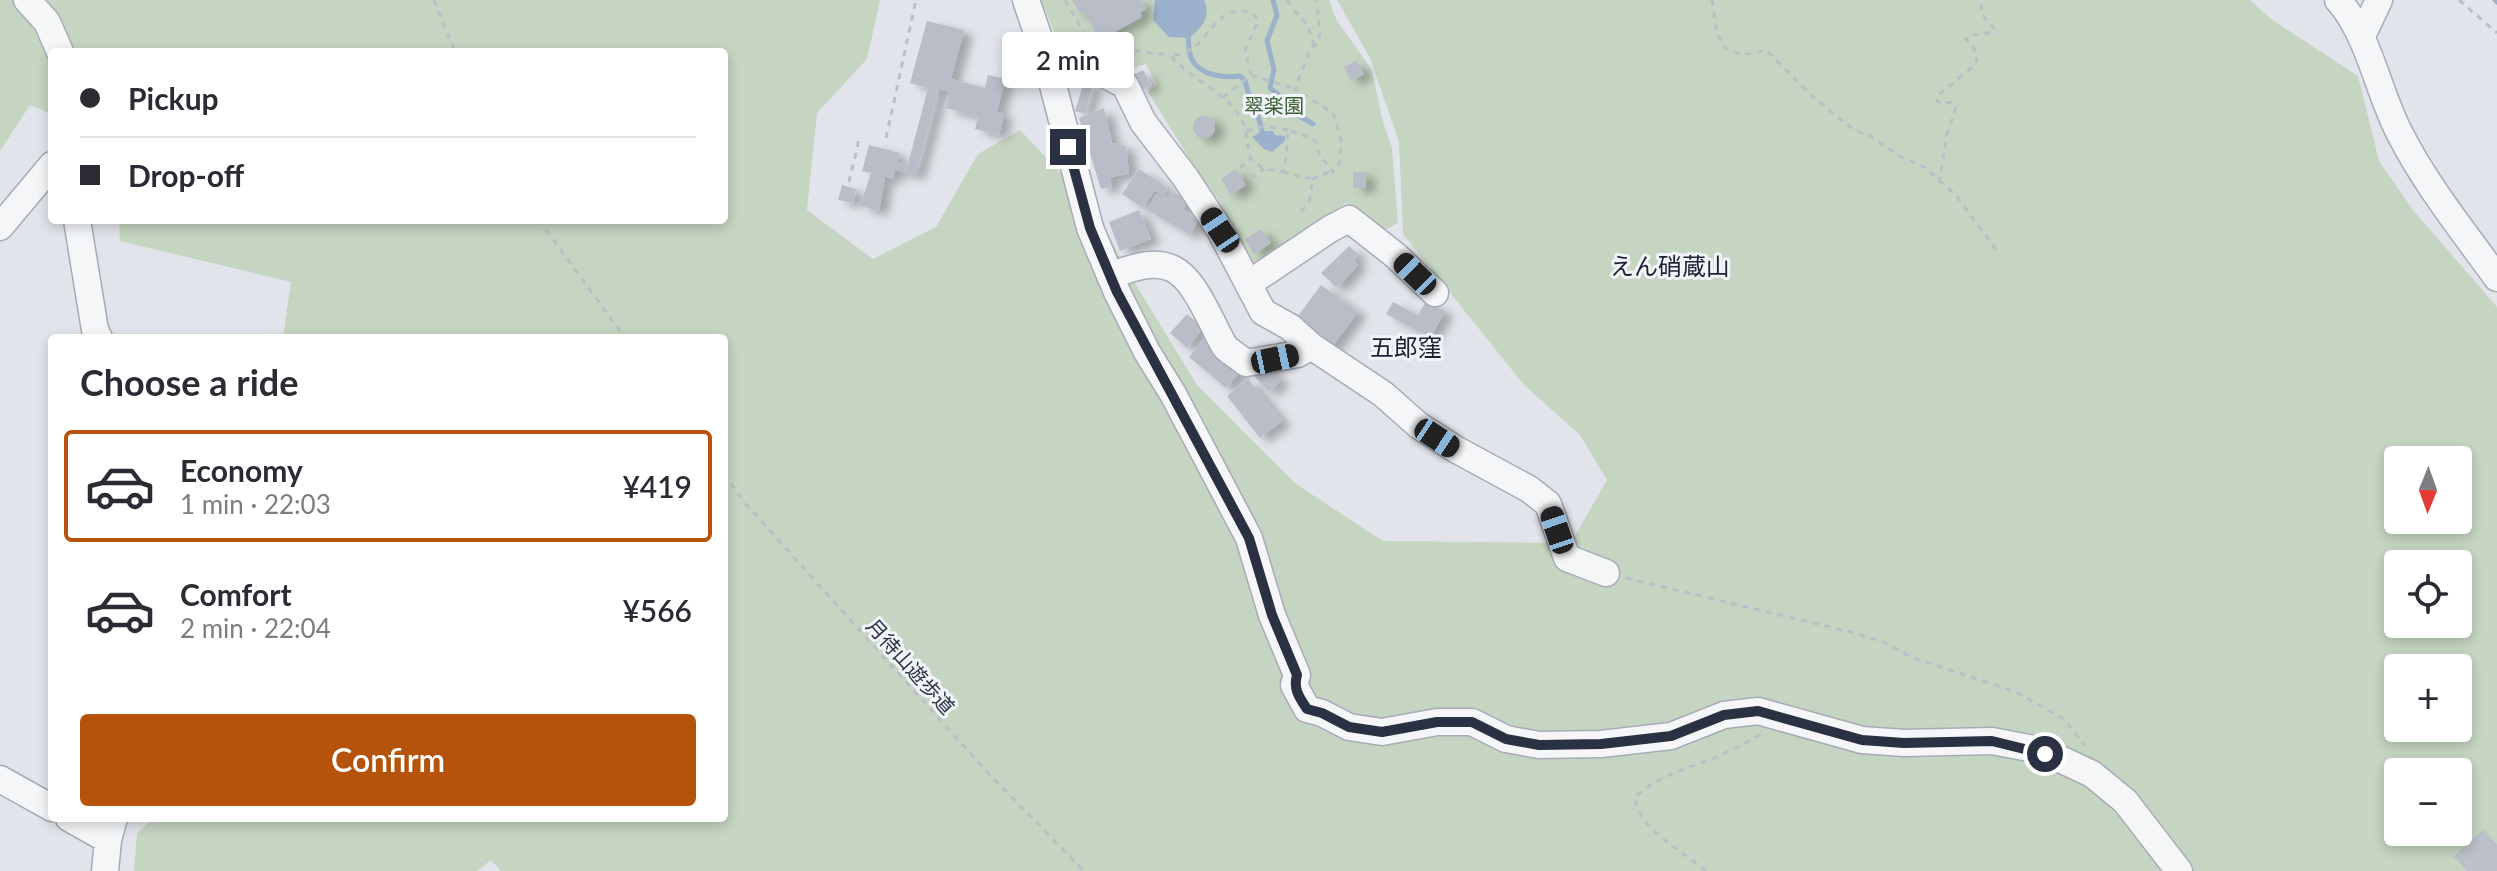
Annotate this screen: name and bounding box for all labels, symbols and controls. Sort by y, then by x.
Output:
callout: 2 min [1002,31,1134,87]
text: 2 min [1036,44,1100,76]
text: Pickup [128,80,219,116]
park label: 翠楽園 [1244,93,1304,117]
route end [1050,129,1086,165]
text: Drop-off [128,157,244,193]
car [1197,203,1243,257]
car [1389,249,1441,299]
district label: えん硝蔵山 [1610,251,1730,280]
district label: 五郎窪 [1370,332,1442,361]
car [1249,342,1301,376]
text: Choose a ride [80,360,299,404]
car [1410,415,1464,461]
north arrow [2384,446,2472,534]
map controls [2384,446,2472,846]
icon: car [84,450,156,522]
text: Economy [180,452,303,488]
text: ¥419 [622,468,692,504]
text: 1 min · 22:03 [180,488,331,520]
car [1538,503,1576,557]
button: locate [2384,550,2472,638]
icon: car [84,574,156,646]
text: Comfort [180,576,292,612]
text: ¥566 [622,592,692,628]
text: 2 min · 22:04 [180,612,331,644]
street label: 月待山遊歩道 [862,613,960,719]
button: + [2384,654,2472,742]
button: Confirm [80,714,696,806]
route start [2027,736,2063,772]
button: − [2384,758,2472,846]

